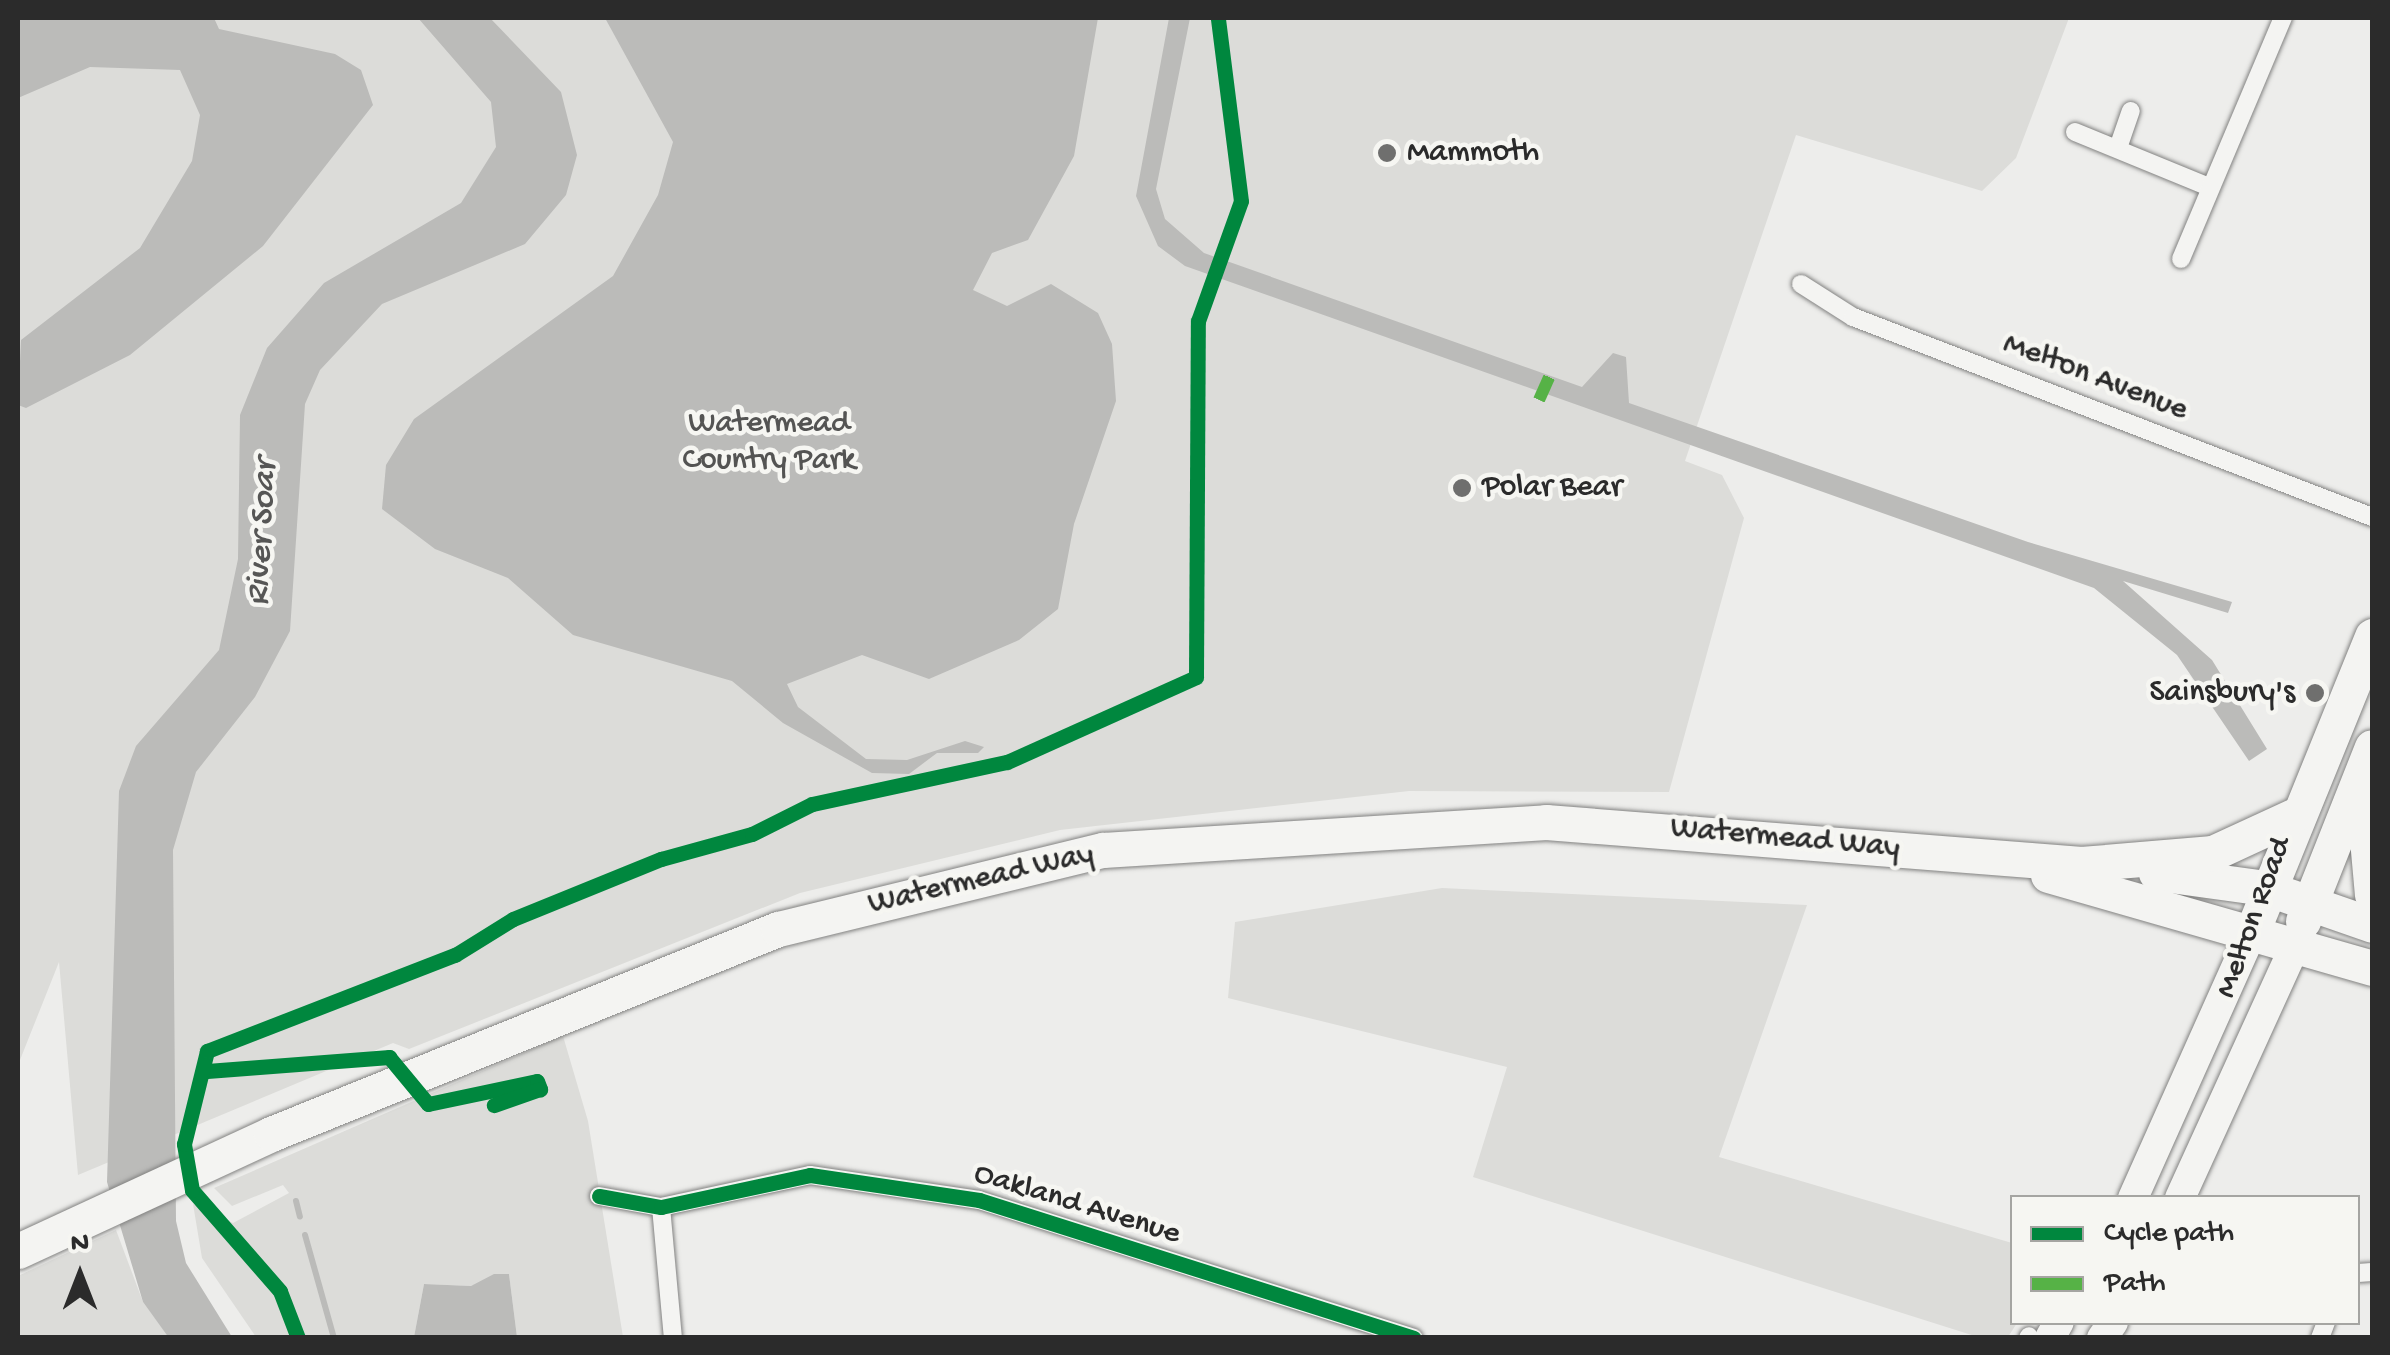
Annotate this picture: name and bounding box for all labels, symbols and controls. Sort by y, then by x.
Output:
place label: Mammoth [1407,134,1539,172]
marker: Mammoth [1376,142,1398,164]
street label: Melton Avenue [1997,325,2193,431]
park label: Watermead Country Park [683,406,855,481]
water label: River Soar [239,459,289,607]
place label: Polar Bear [1482,469,1622,507]
marker: Polar Bear [1451,477,1473,499]
place label: Sainsbury's [2150,674,2295,712]
marker: Sainsbury's [2304,682,2326,704]
street label: Watermead Way [1669,810,1901,868]
street label: Melton Road [2208,832,2302,1004]
street label: Watermead Way [865,835,1097,925]
street label: Oakland Avenue [969,1155,1185,1255]
legend [2010,1195,2360,1325]
text: Cycle path [2104,1217,2234,1252]
north arrow [30,1225,130,1325]
text: N [71,1228,89,1261]
text: Path [2104,1267,2166,1302]

